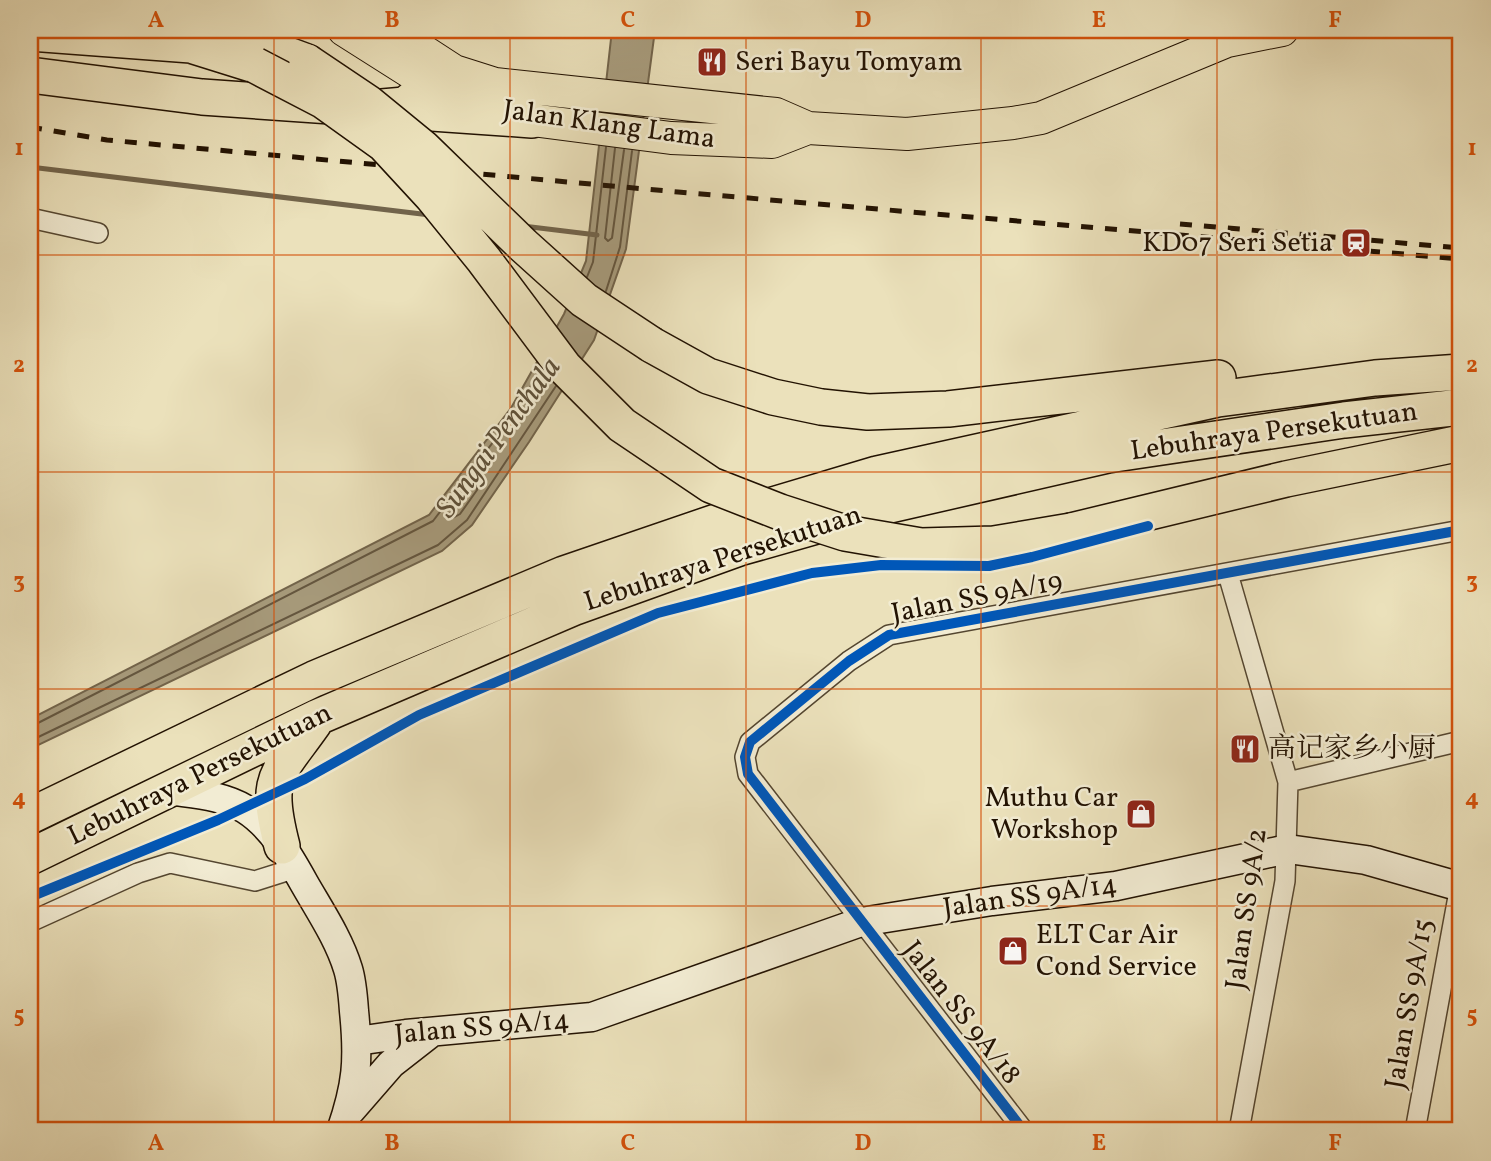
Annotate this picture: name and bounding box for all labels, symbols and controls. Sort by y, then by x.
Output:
text: A [148,5,164,37]
text: B [384,5,400,37]
text: C [621,5,635,37]
text: D [855,5,872,37]
text: E [1092,5,1106,37]
text: F [1328,5,1342,37]
place label: Seri Bayu Tomyam [735,43,963,82]
restaurant icon: Seri Bayu Tomyam [695,45,729,79]
street label: Jalan Klang Lama [500,91,718,159]
text: 1 [14,133,24,165]
text: 1 [1467,133,1477,165]
place label: KD07 Seri Setia [1142,224,1333,263]
station icon: KD07 Seri Setia [1339,226,1373,260]
water label: Sungai Penchala [426,349,572,527]
text: 2 [13,350,25,382]
text: 2 [1466,350,1478,382]
street label: Lebuhraya Persekutuan [1128,393,1420,471]
street label: Lebuhraya Persekutuan [579,496,867,622]
street label: Jalan SS 9A/19 [888,562,1066,634]
text: 3 [13,566,25,598]
text: 3 [1466,566,1478,598]
street label: Lebuhraya Persekutuan [61,694,339,856]
place label: 高记家乡小厨 [1268,730,1436,769]
restaurant icon: 高记家乡小厨 [1228,732,1262,766]
place label: Muthu Car Workshop [985,779,1118,850]
text: 4 [12,783,26,815]
text: 4 [1465,783,1479,815]
shop icon: Muthu Car Workshop [1124,797,1158,831]
street label: Jalan SS 9A/2 [1216,826,1278,992]
street label: Jalan SS 9A/14 [940,865,1120,929]
place label: ELT Car Air Cond Service [1036,916,1197,987]
street label: Jalan SS 9A/15 [1376,916,1444,1092]
street label: Jalan SS 9A/18 [892,933,1030,1093]
shop icon: ELT Car Air Cond Service [996,934,1030,968]
text: 5 [13,1000,25,1032]
text: 5 [1466,1000,1478,1032]
street label: Jalan SS 9A/14 [393,1001,571,1055]
text: A [148,1128,164,1160]
text: B [384,1128,400,1160]
text: C [621,1128,635,1160]
text: D [855,1128,872,1160]
text: E [1092,1128,1106,1160]
text: F [1328,1128,1342,1160]

